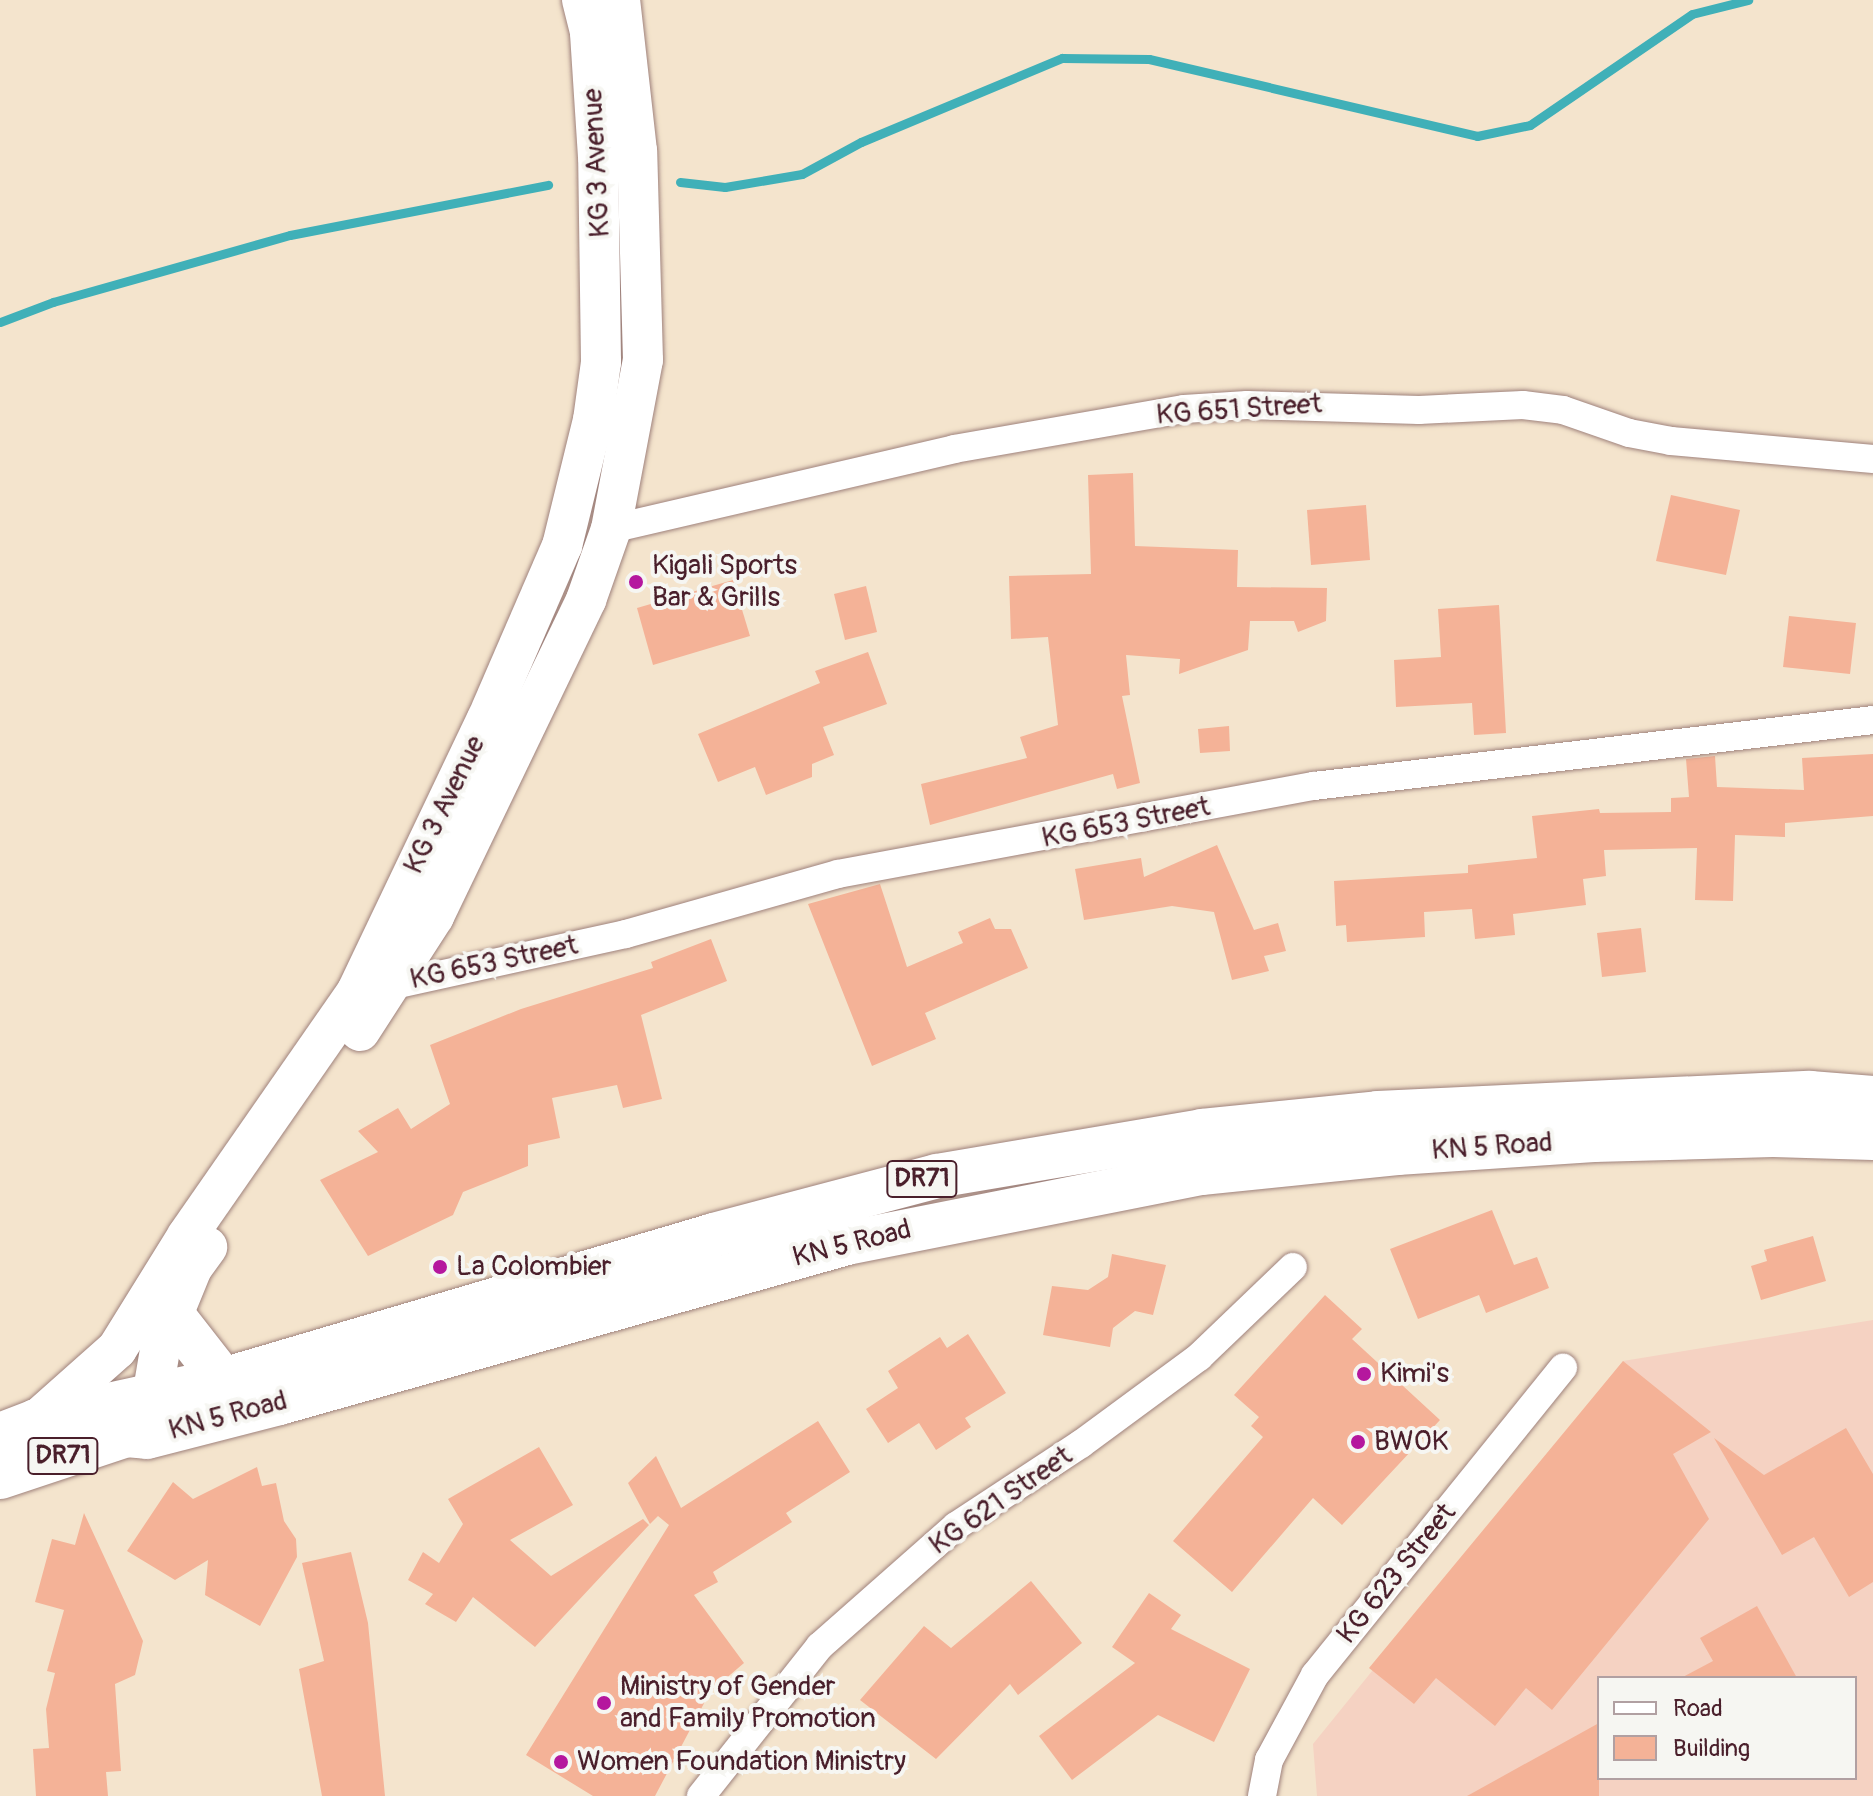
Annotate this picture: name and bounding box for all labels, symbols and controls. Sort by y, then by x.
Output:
street label: KG 3 Avenue [576,88,618,238]
street label: KG 651 Street [1155,387,1323,433]
place label: Kigali Sports Bar & Grills [652,549,797,615]
marker: Kigali Sports Bar & Grills [627,573,645,591]
street label: KG 3 Avenue [397,731,493,879]
street label: KG 653 Street [1039,790,1213,856]
street label: KG 653 Street [407,929,581,997]
street label: KN 5 Road [1430,1126,1554,1168]
road number: DR71 [886,1157,958,1201]
street label: KN 5 Road [789,1213,915,1275]
place label: La Colombier [456,1250,611,1284]
marker: La Colombier [431,1258,449,1276]
place label: Kimi's [1380,1357,1449,1391]
marker: Kimi's [1355,1365,1373,1383]
street label: KN 5 Road [165,1384,291,1448]
place label: BWOK [1374,1425,1448,1459]
marker: BWOK [1349,1433,1367,1451]
road number: DR71 [27,1434,99,1478]
street label: KG 621 Street [923,1440,1079,1562]
street label: KG 623 Street [1330,1497,1464,1651]
place label: Ministry of Gender and Family Promotion [620,1670,876,1736]
legend [1597,1676,1857,1780]
marker: Ministry of Gender and Family Promotion [595,1694,613,1712]
text: Road [1673,1694,1723,1723]
text: Building [1673,1734,1750,1763]
place label: Women Foundation Ministry [577,1745,906,1779]
marker: Women Foundation Ministry [552,1753,570,1771]

